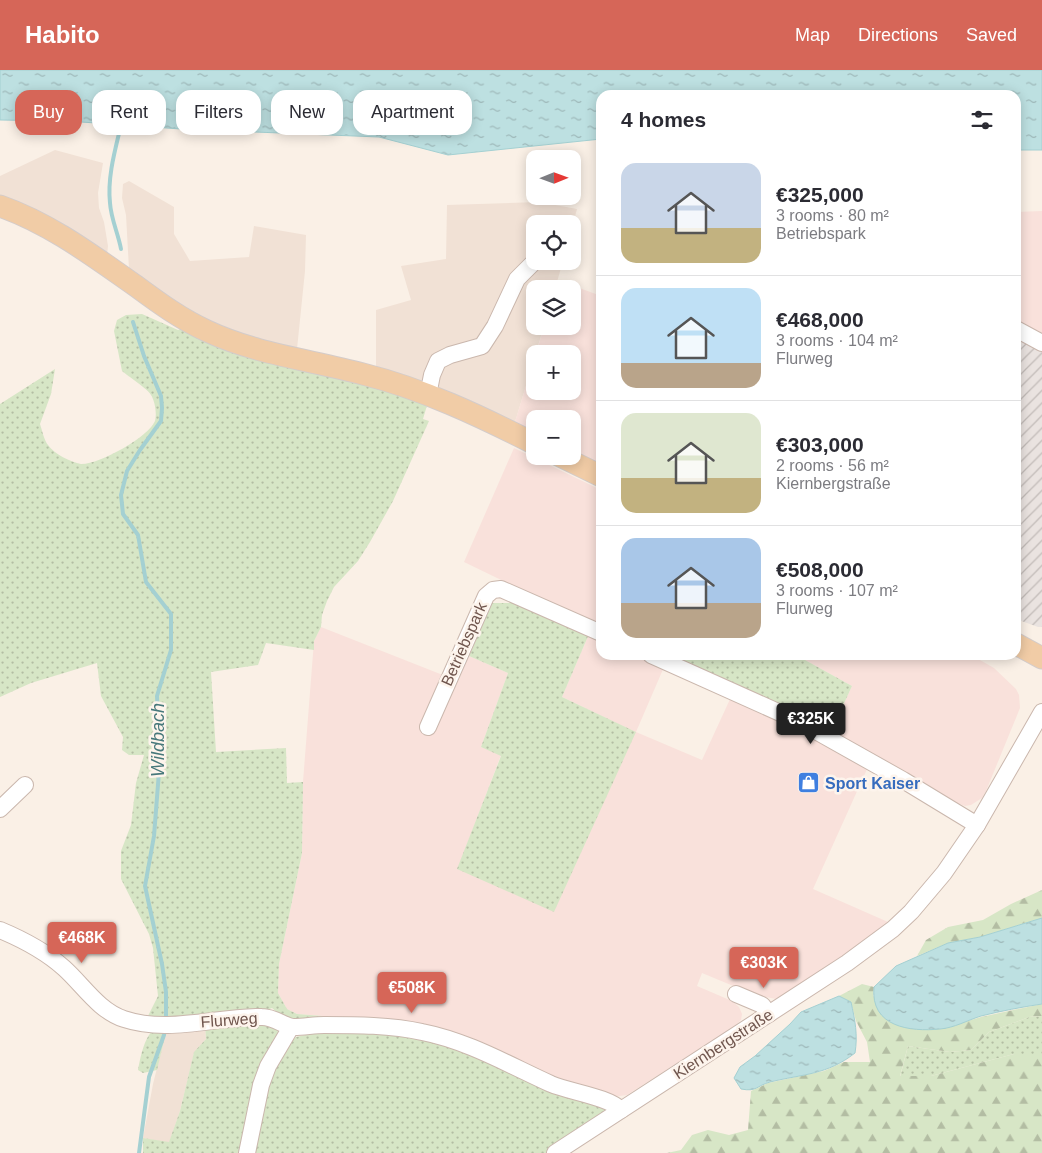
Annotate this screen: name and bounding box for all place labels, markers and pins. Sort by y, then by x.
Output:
pin: €325K [776,702,846,745]
shop icon: Sport Kaiser [797,771,821,795]
place label: Sport Kaiser [825,775,920,792]
pin: €468K [47,922,117,964]
pin: €303K [729,946,799,989]
pin: €508K [377,972,447,1014]

